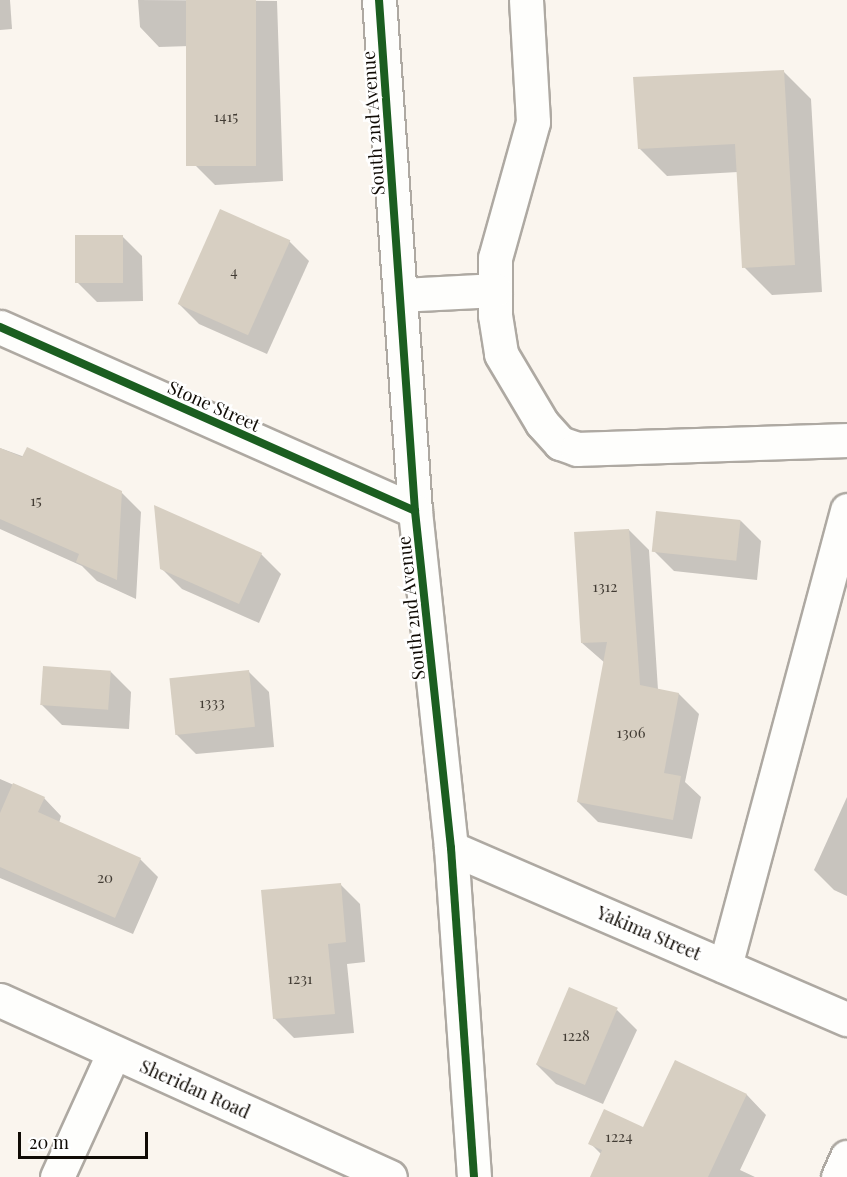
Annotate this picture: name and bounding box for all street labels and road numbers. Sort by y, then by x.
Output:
street label: South 2nd Avenue [357,50,389,196]
street label: Stone Street [165,376,263,436]
street label: South 2nd Avenue [393,535,429,681]
street label: Yakima Street [594,901,704,965]
street label: Sheridan Road [137,1055,253,1123]

